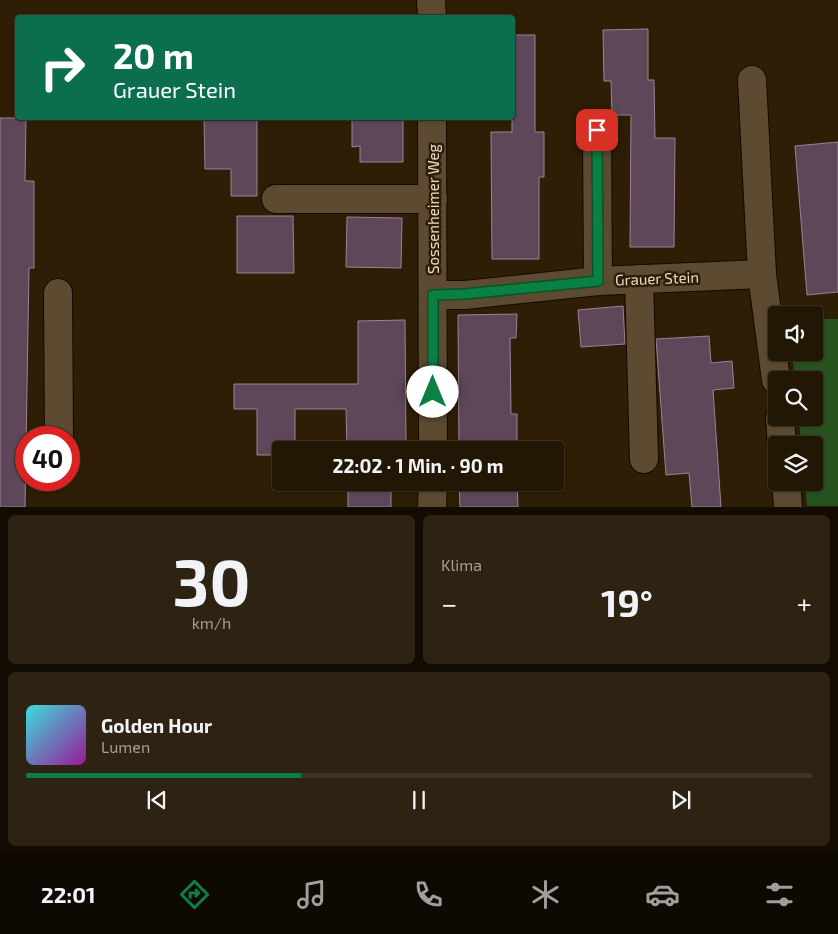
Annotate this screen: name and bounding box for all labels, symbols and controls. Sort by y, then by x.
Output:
text: 20 m [113,34,194,76]
icon: right [30,35,95,100]
text: Grauer Stein [113,76,236,102]
pin [576,109,618,151]
icon: arrive [583,116,611,144]
street label: Sossenheimer Weg [424,143,442,274]
street label: Grauer Stein [615,268,699,288]
map controls [768,306,823,491]
button: sound [768,306,823,361]
position arrow [406,365,458,417]
button: search [768,371,823,426]
speed limit sign: 40 [15,426,80,491]
button: layers [768,436,823,491]
text: 22:02 · 1 Min. · 90 m [333,454,503,477]
text: 30 [173,541,250,619]
text: Klima [441,555,482,574]
text: 19° [601,579,653,625]
text: − [441,586,457,620]
text: + [797,586,812,620]
text: km/h [192,613,231,632]
text: Golden Hour [101,714,212,737]
text: Lumen [101,737,150,756]
icon: previous [143,786,171,814]
icon: pause [405,786,433,814]
icon: next [667,786,695,814]
icon: directions [177,877,212,912]
icon: music [294,877,329,912]
icon: phone [411,877,446,912]
icon: climate [528,877,563,912]
icon: car [645,877,680,912]
icon: filters [762,877,797,912]
text: 22:01 [41,881,96,907]

